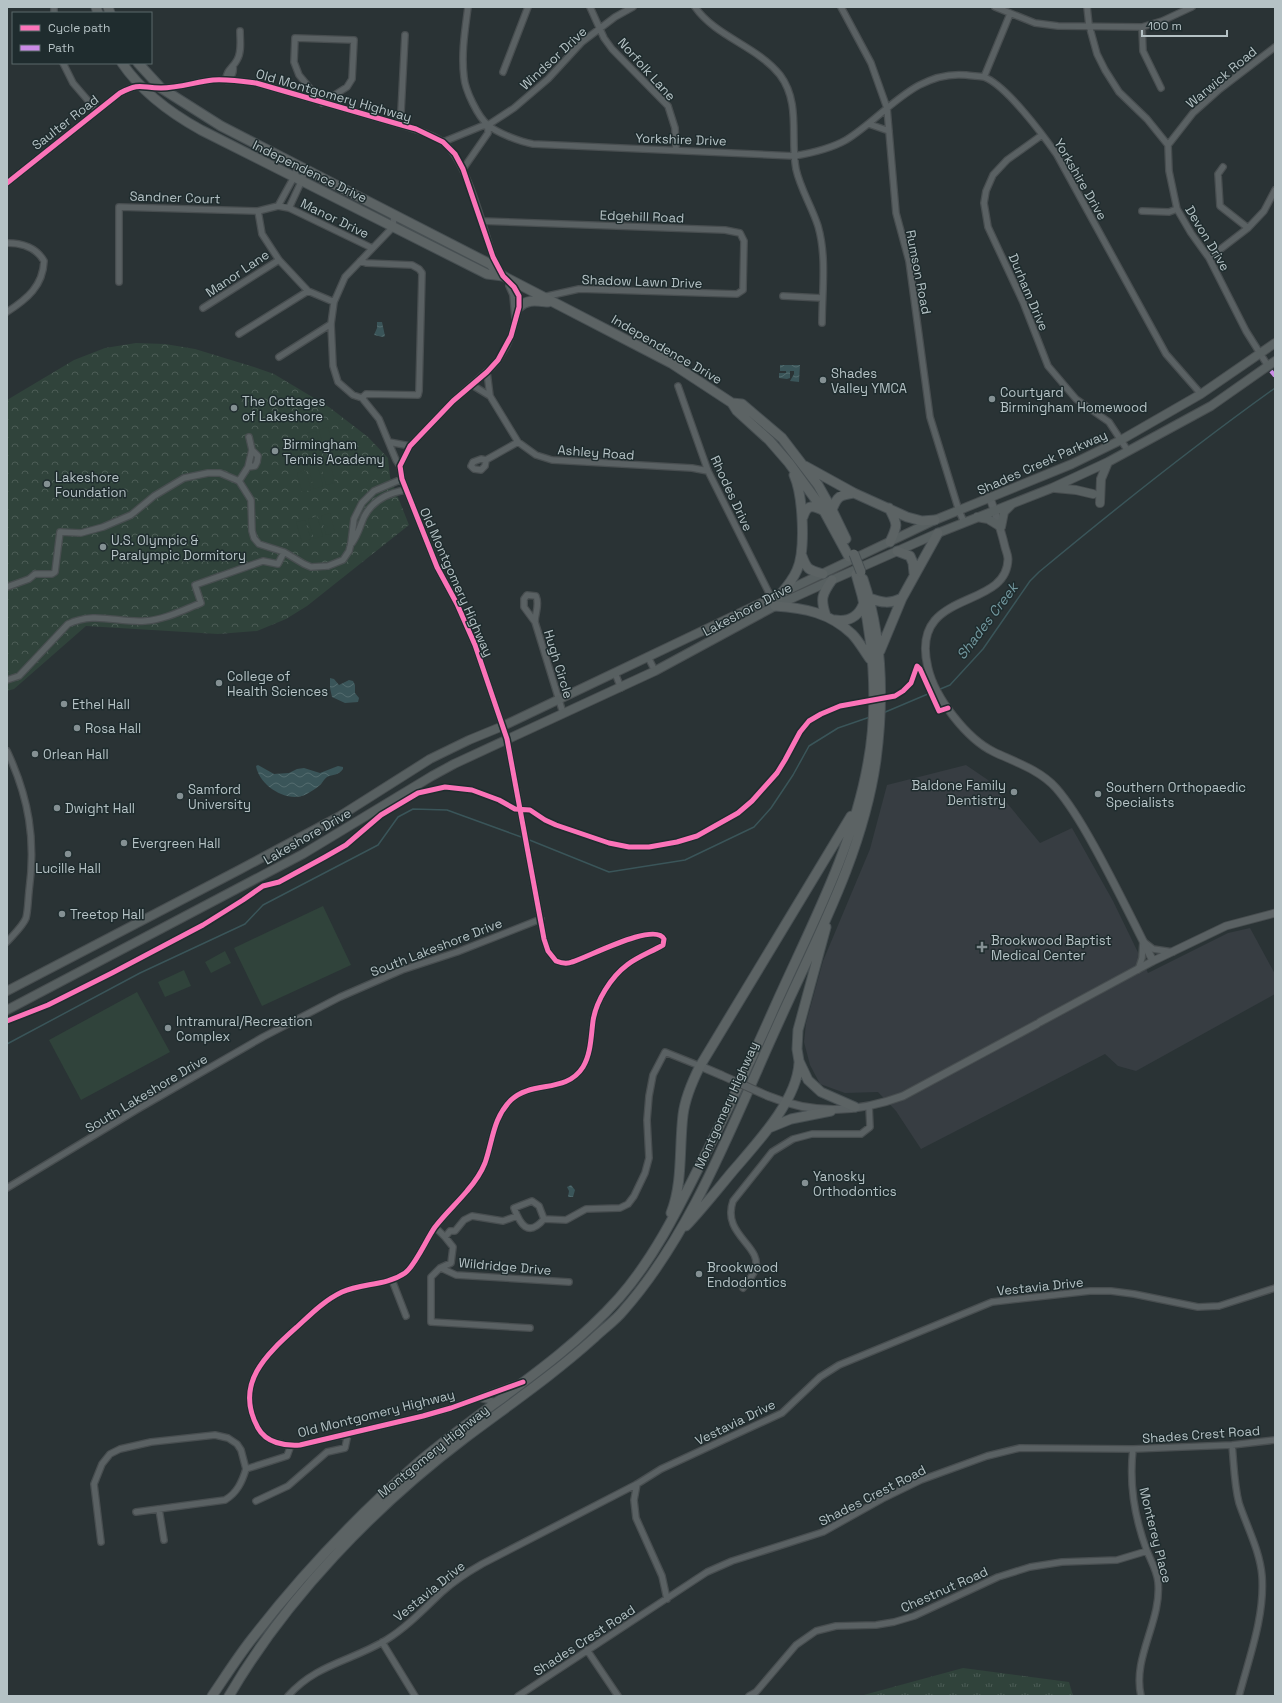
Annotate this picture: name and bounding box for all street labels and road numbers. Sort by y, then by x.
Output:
street label: Windsor Drive [516,23,590,94]
street label: Norfolk Lane [614,34,679,104]
street label: Warwick Road [1182,43,1260,112]
street label: Old Montgomery Highway [254,65,414,126]
street label: Saulter Road [29,91,102,154]
street label: Yorkshire Drive [635,129,727,150]
street label: Yorkshire Drive [1050,135,1111,223]
street label: Independence Drive [250,136,370,207]
street label: Sandner Court [129,187,221,208]
street label: Manor Drive [298,195,372,242]
street label: Devon Drive [1181,202,1234,274]
street label: Edgehill Road [599,207,685,226]
street label: Rumson Road [902,229,935,316]
street label: Manor Lane [202,246,272,301]
street label: Durham Drive [1005,251,1053,334]
street label: Shadow Lawn Drive [581,271,703,292]
street label: Independence Drive [608,311,725,388]
street label: Shades Creek Parkway [974,426,1110,499]
street label: Ashley Road [557,441,635,464]
street label: Rhodes Drive [707,453,756,534]
street label: Old Montgomery Highway [416,505,497,659]
street label: Lakeshore Drive [700,579,795,640]
street label: Hugh Circle [540,628,577,701]
street label: Lakeshore Drive [260,804,354,868]
street label: South Lakeshore Drive [368,914,505,980]
street label: Montgomery Highway [691,1039,762,1172]
street label: South Lakeshore Drive [82,1050,211,1137]
street label: Wildridge Drive [458,1254,552,1279]
street label: Vestavia Drive [996,1273,1084,1300]
street label: Old Montgomery Highway [296,1386,456,1441]
street label: Vestavia Drive [692,1396,778,1449]
street label: Montgomery Highway [374,1401,492,1501]
street label: Shades Crest Road [1142,1422,1261,1447]
street label: Shades Crest Road [816,1461,929,1530]
street label: Monterey Place [1135,1486,1176,1585]
street label: Vestavia Drive [390,1557,469,1625]
street label: Chestnut Road [898,1563,990,1616]
street label: Shades Crest Road [530,1601,638,1680]

